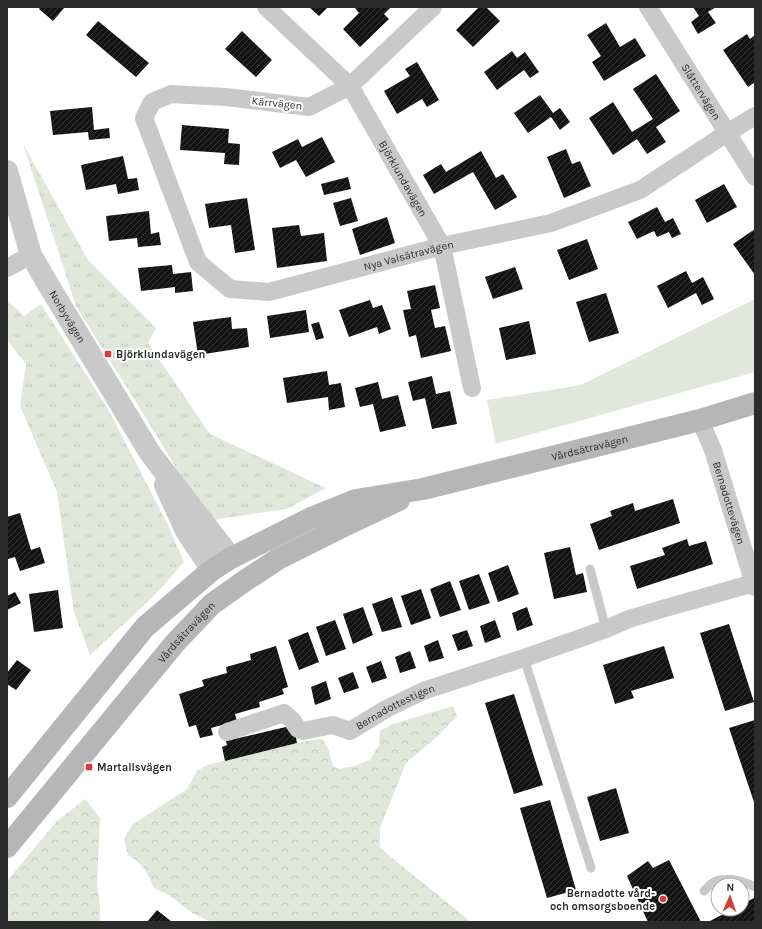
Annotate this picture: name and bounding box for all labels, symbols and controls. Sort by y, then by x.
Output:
street label: Slåttervägen [678,61,723,122]
street label: Kärrvägen [251,94,303,113]
street label: Björklundavägen [376,138,430,219]
street label: Nya Valsätravägen [362,238,455,274]
street label: Norbyvägen [46,288,88,346]
place label: Björklundavägen [116,348,205,361]
marker: Björklundavägen [103,349,113,359]
street label: Vårdsätravägen [550,432,630,464]
street label: Bernadottevägen [710,460,748,546]
street label: Vårdsätravägen [155,599,218,666]
street label: Bernadottestigen [353,682,436,733]
place label: Martallsvägen [97,761,172,774]
marker: Martallsvägen [84,762,94,772]
north arrow [710,877,750,917]
text: N [726,881,735,894]
place label: Bernadotte vård- och omsorgsboende [550,887,655,913]
marker: Bernadotte vård- och omsorgsboende [658,894,668,904]

